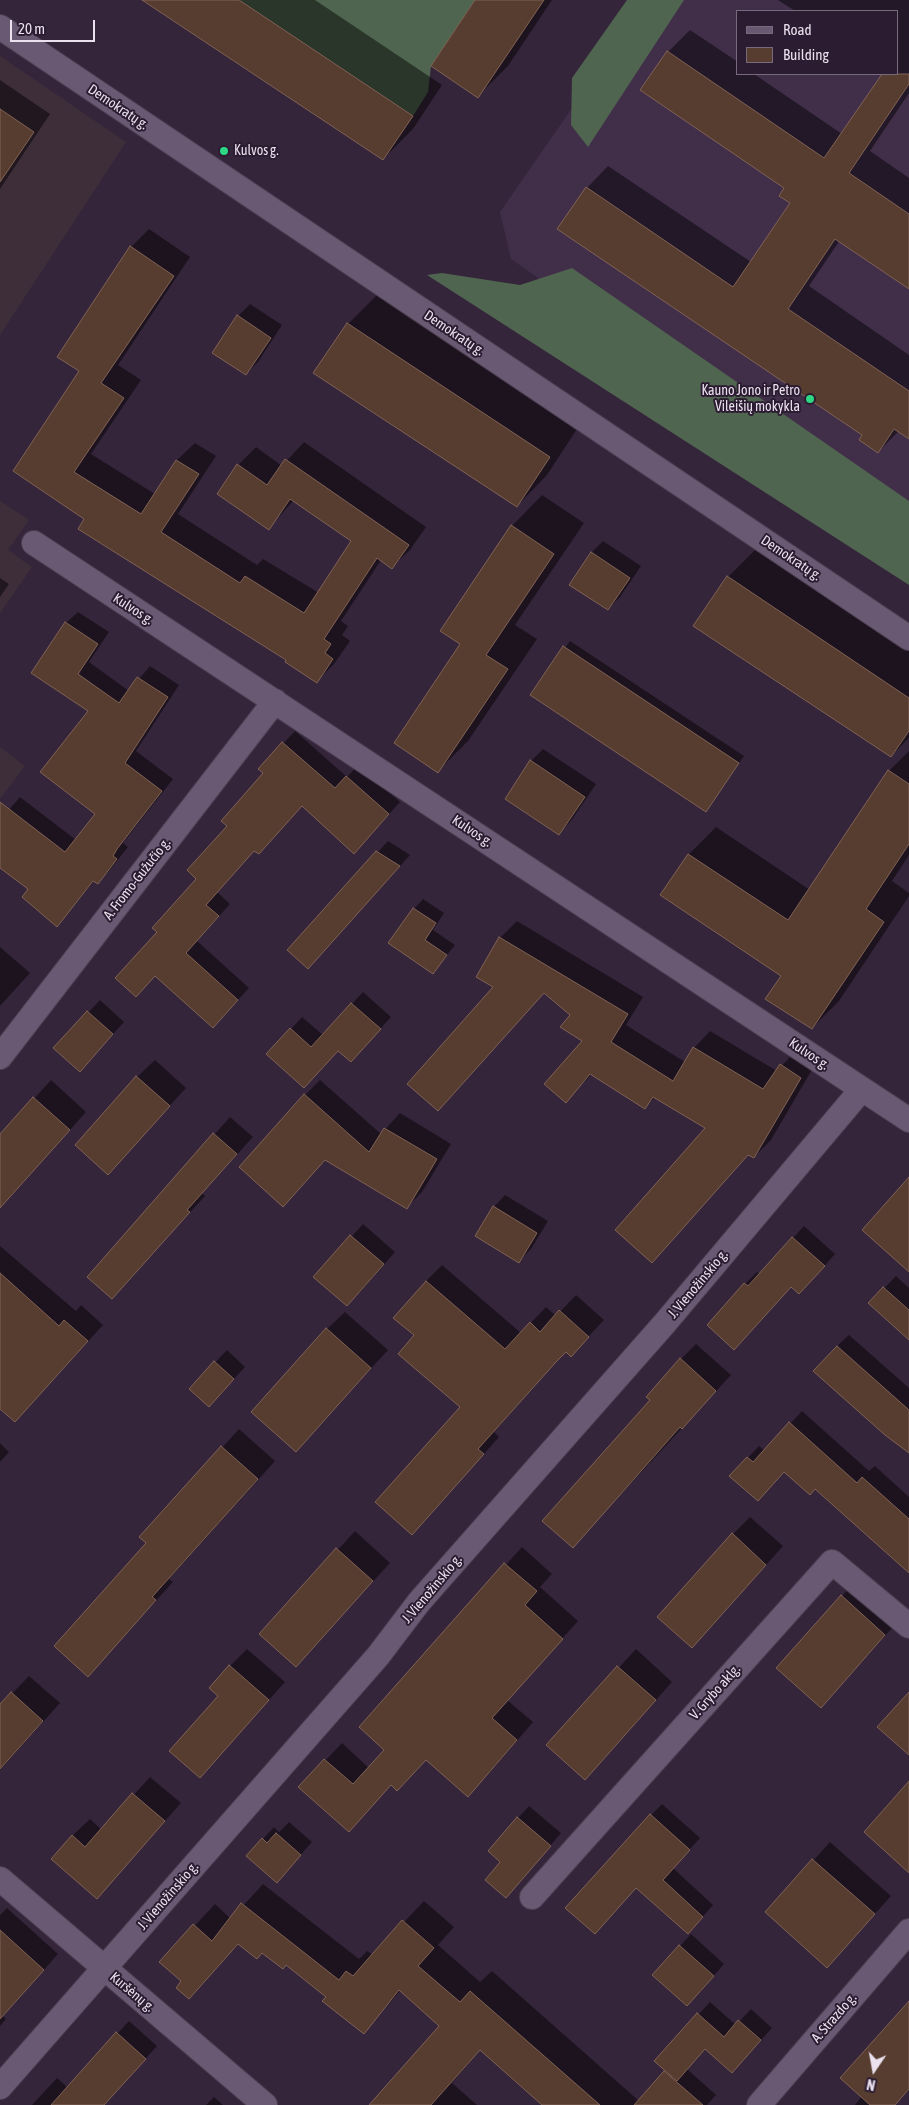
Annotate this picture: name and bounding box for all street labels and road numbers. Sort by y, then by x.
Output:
street label: Demokratų g. [85,81,151,133]
street label: Demokratų g. [421,307,487,359]
street label: Demokratų g. [758,532,824,584]
street label: Kulvos g. [110,590,156,628]
street label: Kulvos g. [449,812,495,850]
street label: A. Fromo-Gužučio g. [100,835,174,923]
street label: Kulvos g. [786,1035,832,1073]
street label: J. Vienožinskio g. [664,1246,732,1322]
street label: J. Vienožinskio g. [398,1551,466,1627]
street label: V. Grybo aklg. [686,1661,744,1723]
street label: J. Vienožinskio g. [134,1859,202,1933]
street label: Kuršėnų g. [106,1969,158,2015]
street label: A. Strazdo g. [808,1990,860,2046]

